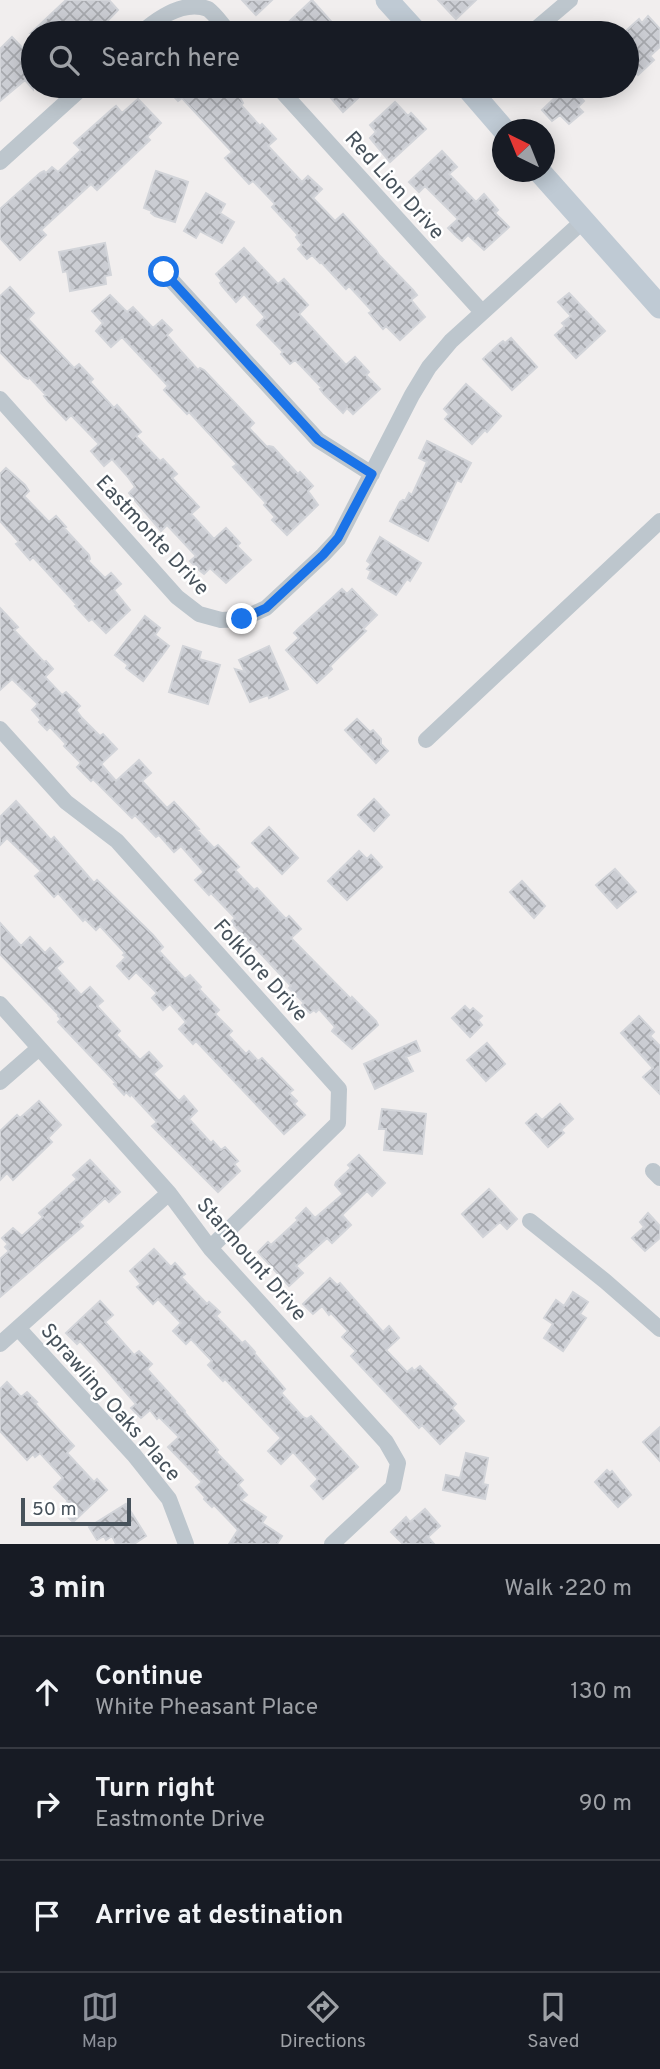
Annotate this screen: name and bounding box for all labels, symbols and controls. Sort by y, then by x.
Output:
search box [21,21,639,98]
icon: search [45,41,83,79]
text: Search here [101,43,240,76]
north arrow [492,119,555,182]
street label: Red Lion Drive [338,126,450,246]
route start [148,256,179,287]
street label: Eastmonte Drive [89,470,215,602]
route end [226,603,257,634]
street label: Folklore Drive [207,914,313,1028]
street label: Starmount Drive [190,1192,312,1327]
street label: Sprawling Oaks Place [34,1318,186,1488]
scale bar [21,1495,131,1527]
text: 50 m [32,1498,77,1522]
text: 3 min [28,1571,106,1608]
text: Walk · 220 m [504,1575,632,1604]
text: Continue [95,1661,203,1694]
icon: ahead [28,1673,66,1711]
text: 130 m [570,1678,632,1707]
text: White Pheasant Place [95,1694,318,1723]
text: Turn right [95,1773,215,1806]
icon: right [28,1785,66,1823]
text: 90 m [579,1790,632,1819]
text: Eastmonte Drive [95,1806,265,1835]
icon: arrive [28,1897,66,1935]
text: Arrive at destination [95,1900,343,1933]
tab: Map [81,1988,119,2054]
tab: Directions [280,1988,366,2054]
tab: Saved [527,1988,579,2054]

